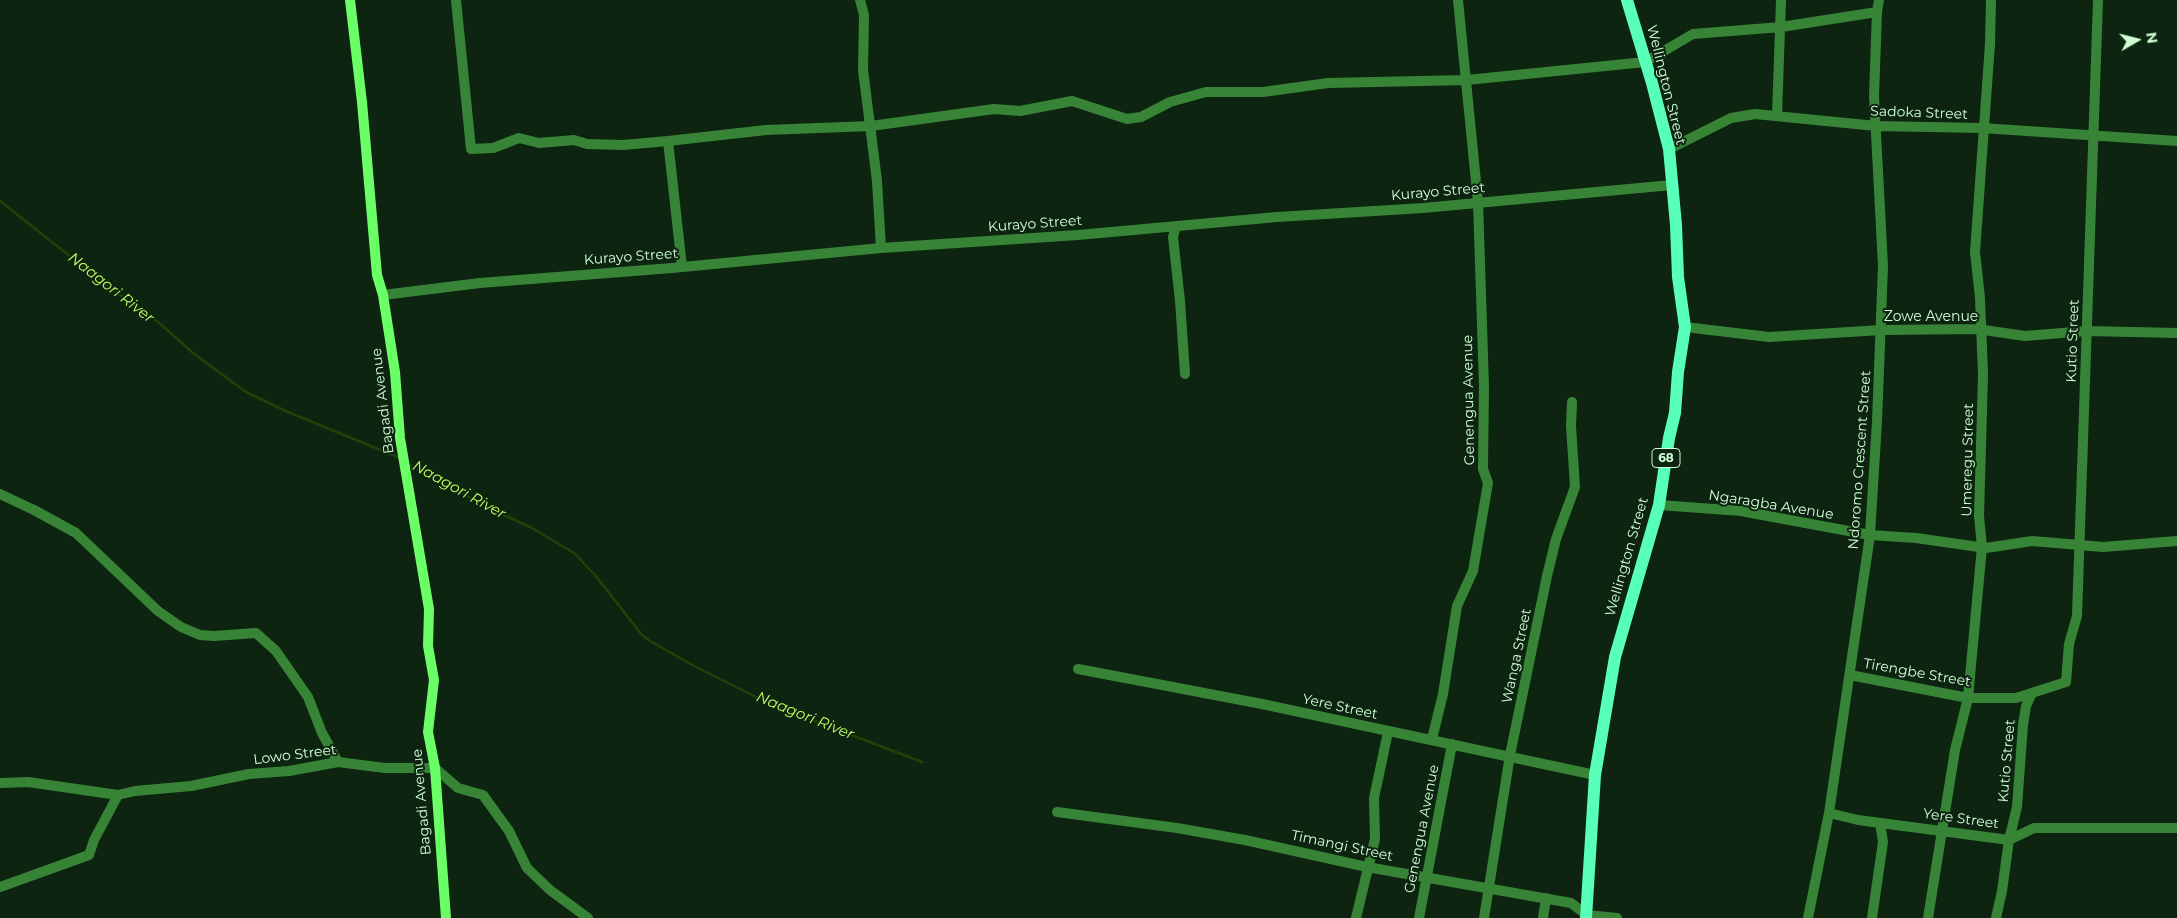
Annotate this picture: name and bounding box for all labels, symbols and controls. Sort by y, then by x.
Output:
north arrow [2112,15,2162,65]
street label: Wellington Street [1643,23,1689,147]
text: N [2142,31,2162,45]
street label: Sadoka Street [1870,103,1968,123]
street label: Kurayo Street [1390,180,1486,204]
street label: Kurayo Street [987,212,1083,236]
street label: Kurayo Street [583,245,679,269]
water label: Naagori River [65,249,157,327]
street label: Kutio Street [2063,299,2083,383]
street label: Zowe Avenue [1884,309,1978,325]
street label: Genengua Avenue [1459,335,1479,465]
street label: Bagadi Avenue [368,347,398,455]
street label: Ndoromo Crescent Street [1845,370,1875,550]
street label: Umeregu Street [1959,403,1977,517]
road number: 68 [1652,448,1680,468]
water label: Naagori River [409,457,509,523]
street label: Ngaragba Avenue [1707,487,1835,523]
street label: Wellington Street [1602,495,1652,619]
street label: Wanga Street [1499,607,1535,705]
street label: Tirengbe Street [1862,655,1972,691]
water label: Naagori River [753,688,857,744]
street label: Yere Street [1301,691,1379,723]
street label: Kutio Street [1995,719,2019,803]
street label: Lowo Street [253,742,337,768]
street label: Bagadi Avenue [409,748,435,856]
street label: Genengua Avenue [1401,763,1443,895]
street label: Yere Street [1922,805,2000,833]
street label: Timangi Street [1290,827,1394,865]

